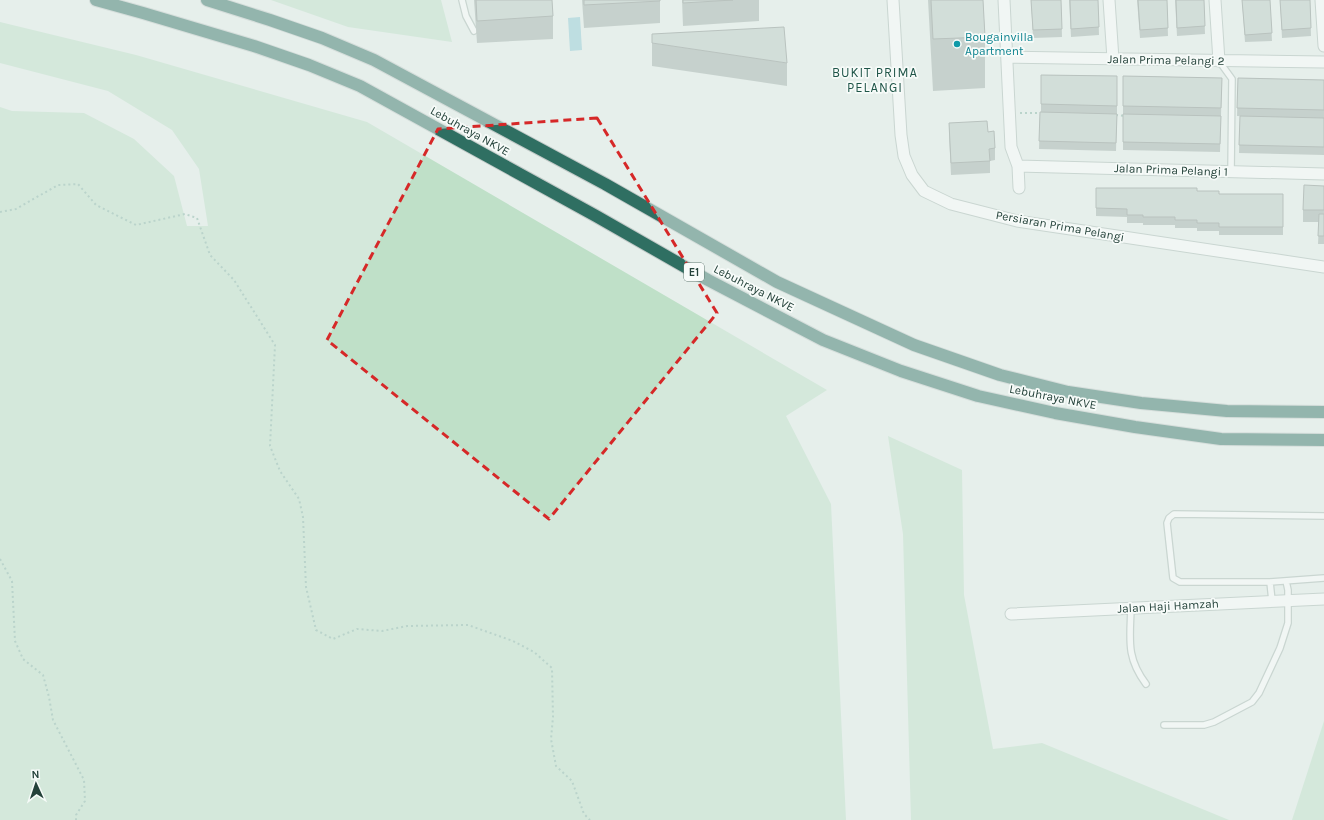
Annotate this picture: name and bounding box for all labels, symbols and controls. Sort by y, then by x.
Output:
place label: Bougainvilla Apartment [965,30,1033,58]
marker: Bougainvilla Apartment [952,39,962,49]
street label: Jalan Prima Pelangi 2 [1107,52,1225,68]
district label: BUKIT PRIMA PELANGI [832,65,918,95]
street label: Lebuhraya NKVE [428,103,512,159]
street label: Jalan Prima Pelangi 1 [1114,161,1228,179]
street label: Persiaran Prima Pelangi [995,208,1125,244]
street label: Lebuhraya NKVE [711,262,797,314]
road number: E1 [684,263,704,281]
street label: Lebuhraya NKVE [1008,382,1098,412]
street label: Jalan Haji Hamzah [1117,596,1219,616]
north arrow [16,764,56,804]
text: N [31,768,40,781]

